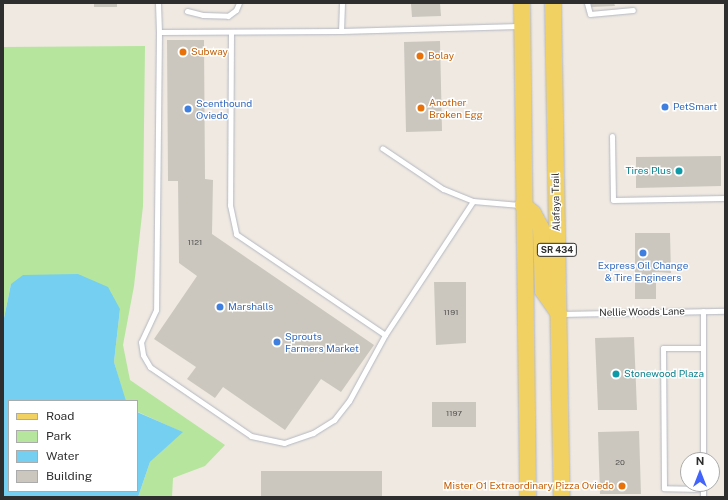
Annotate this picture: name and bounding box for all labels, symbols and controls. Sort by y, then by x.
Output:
place label: Subway [191,46,228,58]
marker: Subway [178,47,188,57]
place label: Bolay [428,50,454,62]
marker: Bolay [415,51,425,61]
place label: Another Broken Egg [429,96,483,120]
place label: Scenthound Oviedo [196,97,252,120]
place label: PetSmart [673,101,717,113]
marker: PetSmart [660,102,670,112]
marker: Another Broken Egg [416,103,426,113]
marker: Scenthound Oviedo [183,104,193,114]
place label: Tires Plus [625,165,671,177]
marker: Tires Plus [674,166,684,176]
street label: Alafaya Trail [549,173,563,231]
house number: 1121 [188,238,202,248]
road number: SR 434 [536,243,578,257]
marker: Express Oil Change & Tire Engineers [638,248,648,258]
place label: Express Oil Change & Tire Engineers [598,259,688,282]
place label: Marshalls [228,301,273,313]
marker: Marshalls [215,302,225,312]
street label: Nellie Woods Lane [599,305,685,319]
house number: 1191 [444,308,458,318]
place label: Sprouts Farmers Market [285,330,359,354]
marker: Sprouts Farmers Market [272,337,282,347]
place label: Stonewood Plaza [624,368,704,380]
marker: Stonewood Plaza [611,369,621,379]
legend [8,400,138,492]
text: Road [46,409,74,423]
house number: 1197 [446,409,462,419]
text: Park [46,429,72,443]
text: Water [46,449,79,463]
north arrow [680,452,720,492]
text: N [696,455,704,467]
house number: 20 [615,458,625,468]
text: Building [46,469,92,483]
place label: Mister O1 Extraordinary Pizza Oviedo [444,480,614,492]
marker: Mister O1 Extraordinary Pizza Oviedo [617,481,627,491]

